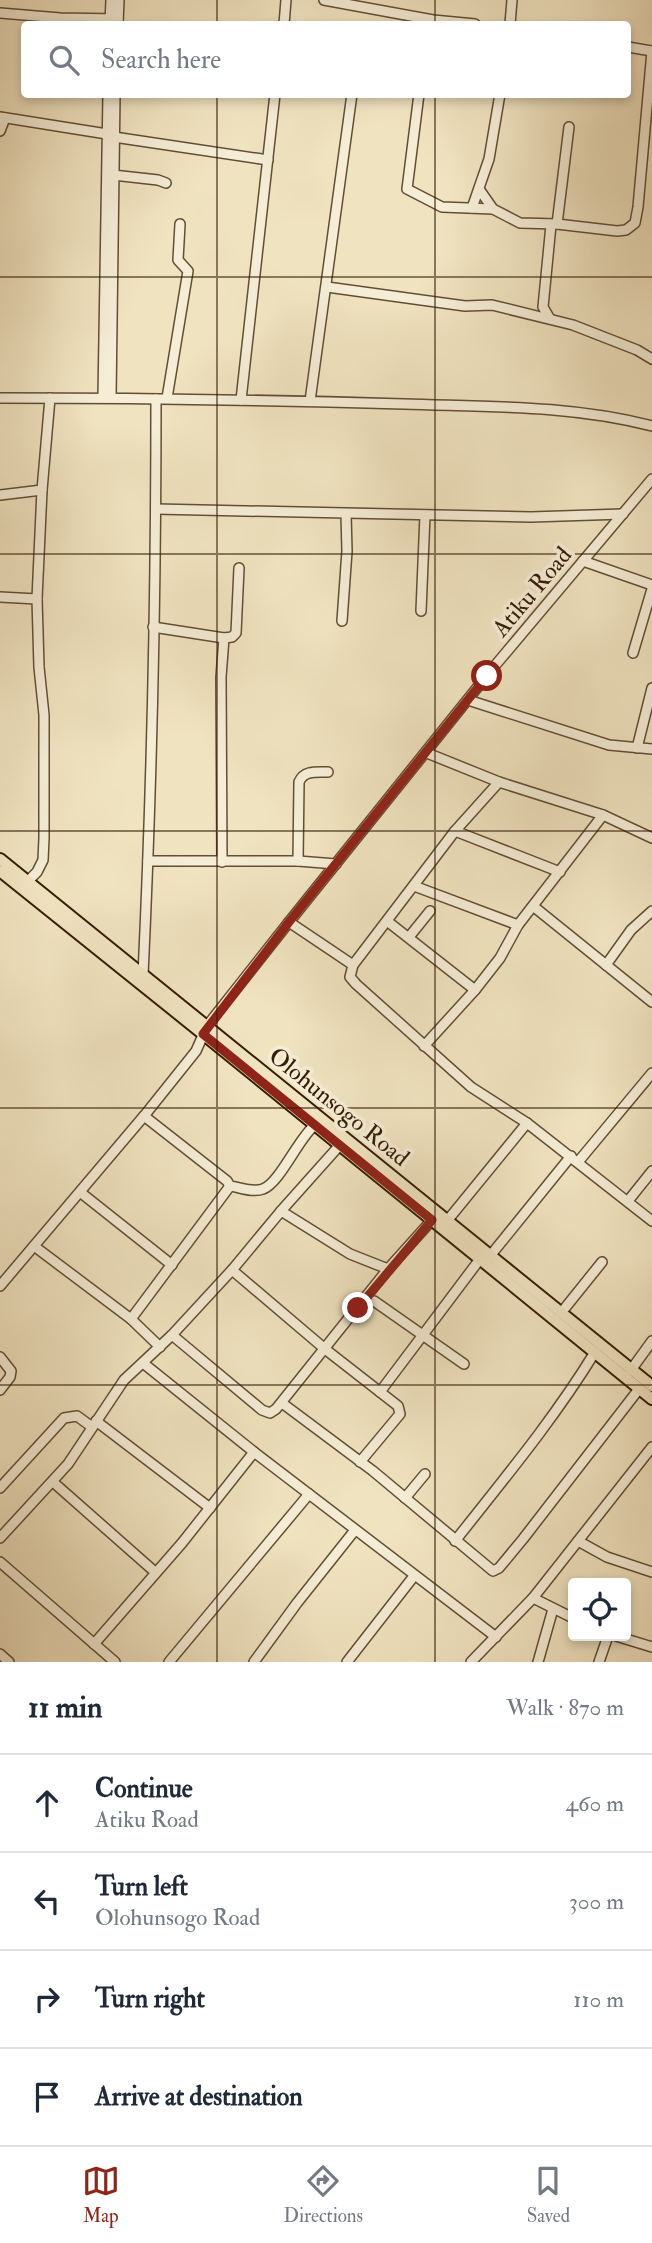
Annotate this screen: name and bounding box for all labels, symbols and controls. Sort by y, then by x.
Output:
search box [21,21,631,98]
icon: search [45,41,83,79]
text: Search here [101,44,221,76]
street label: Atiku Road [485,540,579,644]
route start [471,660,502,691]
street label: Olohunsogo Road [262,1041,416,1173]
route end [342,1292,373,1323]
map controls [568,1578,631,1641]
button: locate [568,1578,631,1641]
text: 11 min [28,1689,102,1726]
text: Walk · 870 m [506,1693,624,1722]
text: Continue [95,1773,193,1805]
icon: ahead [28,1784,66,1822]
text: 460 m [566,1789,624,1818]
text: Atiku Road [95,1805,199,1834]
text: Turn left [95,1871,188,1903]
icon: left [28,1882,66,1920]
text: 300 m [569,1887,624,1916]
text: Olohunsogo Road [95,1903,260,1932]
icon: right [28,1980,66,2018]
text: Turn right [95,1983,205,2015]
text: 110 m [573,1985,624,2014]
icon: arrive [28,2078,66,2116]
text: Arrive at destination [95,2081,303,2113]
tab: Map [82,2162,120,2228]
tab: Directions [283,2162,363,2228]
tab: Saved [527,2162,570,2228]

